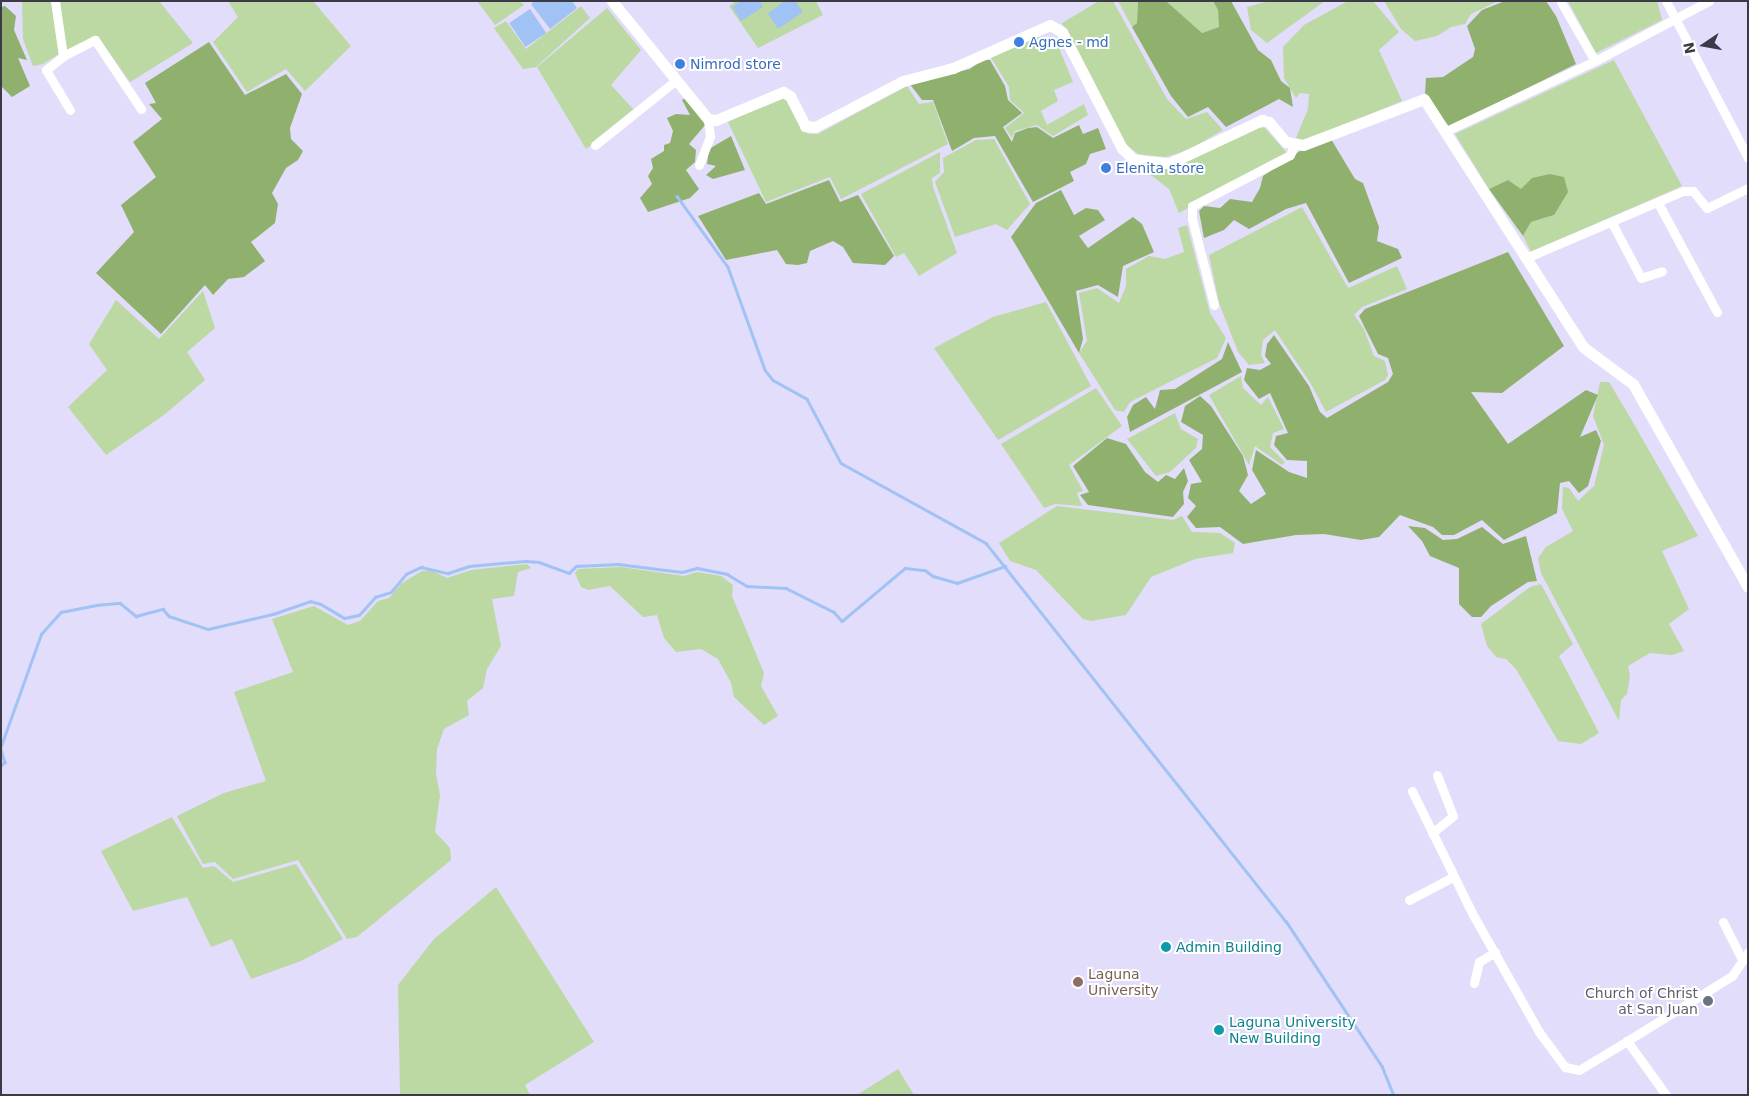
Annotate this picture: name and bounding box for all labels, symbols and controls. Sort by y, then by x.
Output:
north arrow [1679,20,1729,70]
place label: Agnes - md [1029,34,1109,50]
marker: Agnes - md [1013,36,1025,48]
text: N [1680,41,1698,56]
place label: Nimrod store [690,56,781,72]
marker: Nimrod store [674,58,686,70]
place label: Elenita store [1116,160,1204,176]
marker: Elenita store [1100,162,1112,174]
place label: Admin Building [1176,939,1282,955]
marker: Admin Building [1160,941,1172,953]
place label: Laguna University [1088,966,1159,999]
marker: Laguna University [1072,976,1084,988]
place label: Church of Christ at San Juan [1585,985,1698,1018]
marker: Church of Christ at San Juan [1702,995,1714,1007]
place label: Laguna University New Building [1229,1014,1356,1046]
marker: Laguna University New Building [1213,1024,1225,1036]

